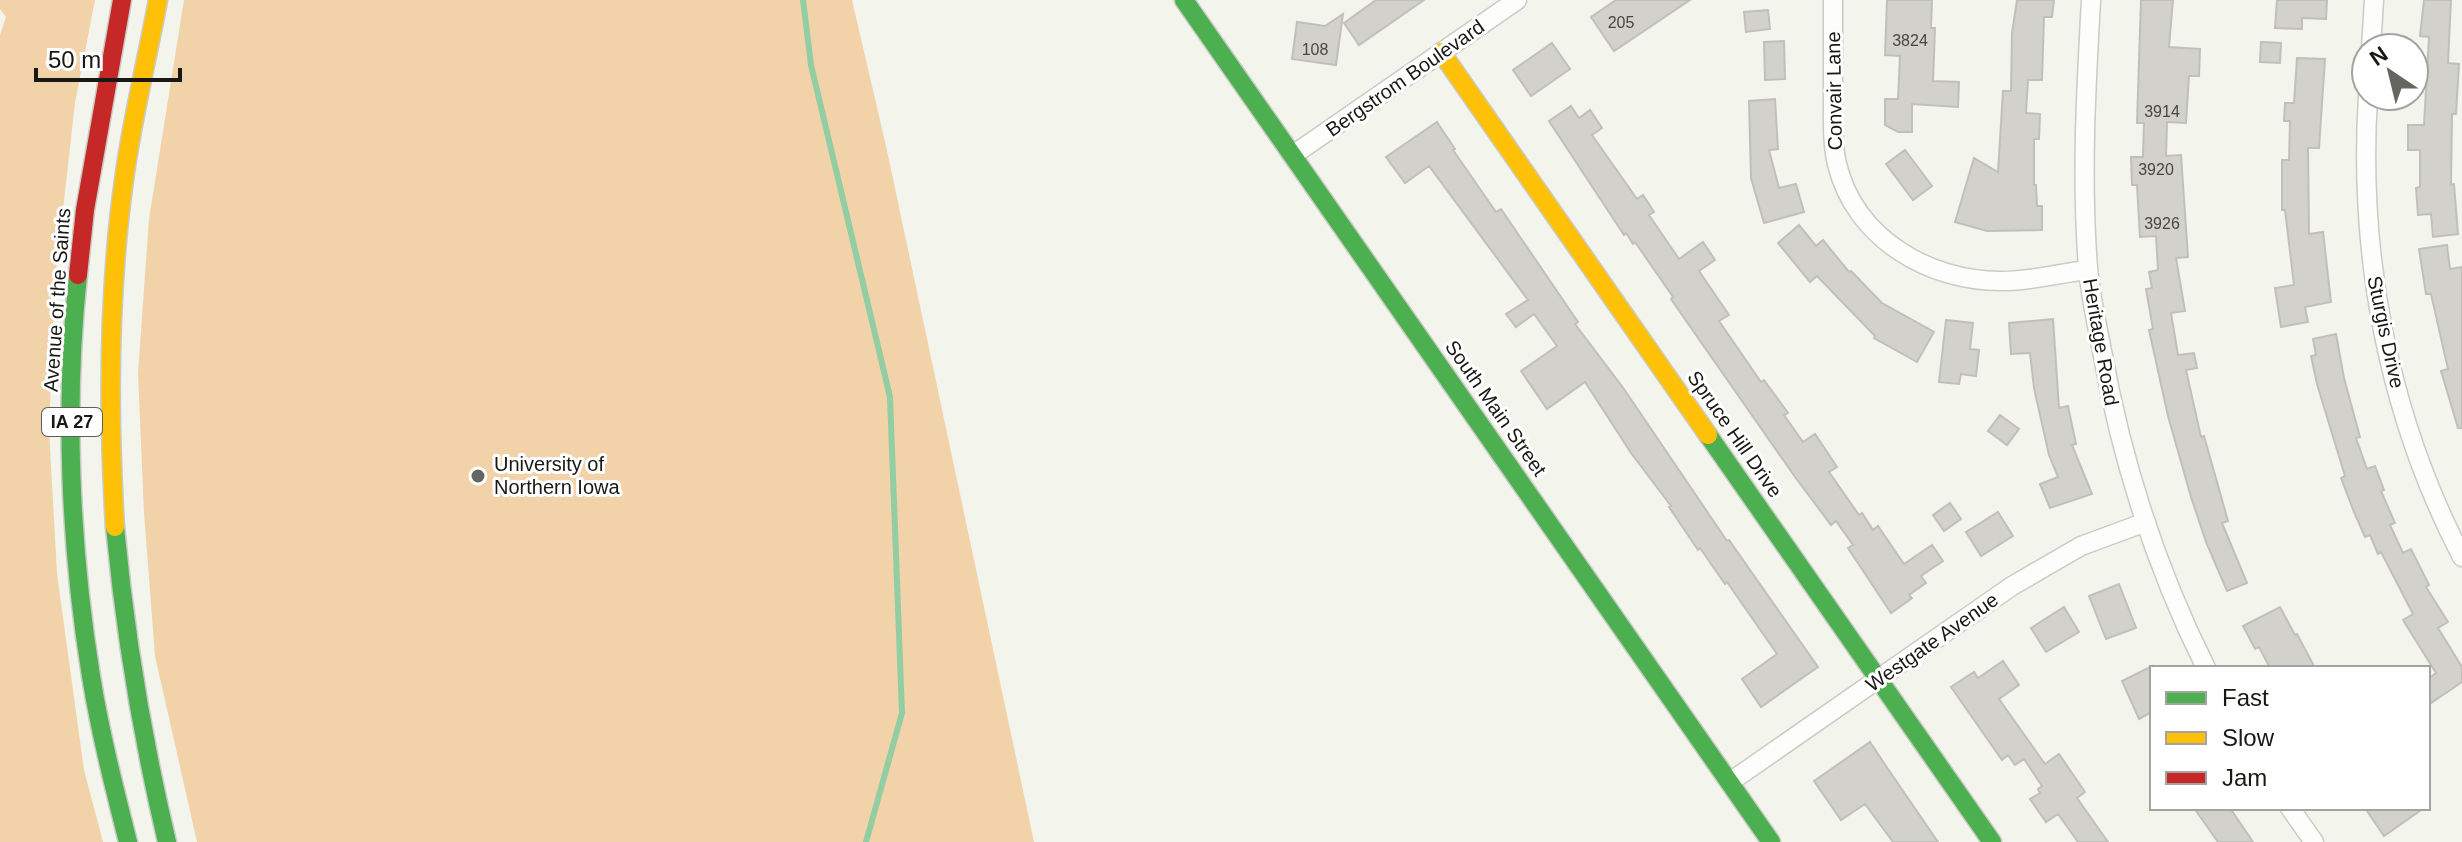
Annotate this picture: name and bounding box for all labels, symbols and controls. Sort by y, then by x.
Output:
house number: 205 [1608,14,1634,31]
street label: Bergstrom Boulevard [1322,15,1488,141]
street label: Convair Lane [1822,31,1846,151]
scale bar [36,32,180,82]
house number: 3824 [1892,32,1928,49]
north arrow [2350,32,2430,112]
house number: 108 [1302,41,1328,58]
text: N [2365,41,2392,71]
text: 50 m [48,46,101,73]
house number: 3914 [2144,103,2180,120]
house number: 3920 [2138,161,2174,178]
street label: Avenue of the Saints [40,207,74,393]
house number: 3926 [2144,215,2180,232]
street label: Sturgis Drive [2363,274,2409,390]
street label: Heritage Road [2079,277,2123,407]
street label: South Main Street [1441,336,1551,480]
street label: Spruce Hill Drive [1683,367,1787,501]
road number: IA 27 [42,408,102,436]
place label: University of Northern Iowa [494,453,620,498]
marker: University of Northern Iowa [469,467,487,485]
street label: Westgate Avenue [1862,588,2002,696]
legend [2150,666,2430,810]
text: Fast [2222,684,2269,711]
text: Slow [2222,724,2275,751]
text: Jam [2222,764,2267,791]

